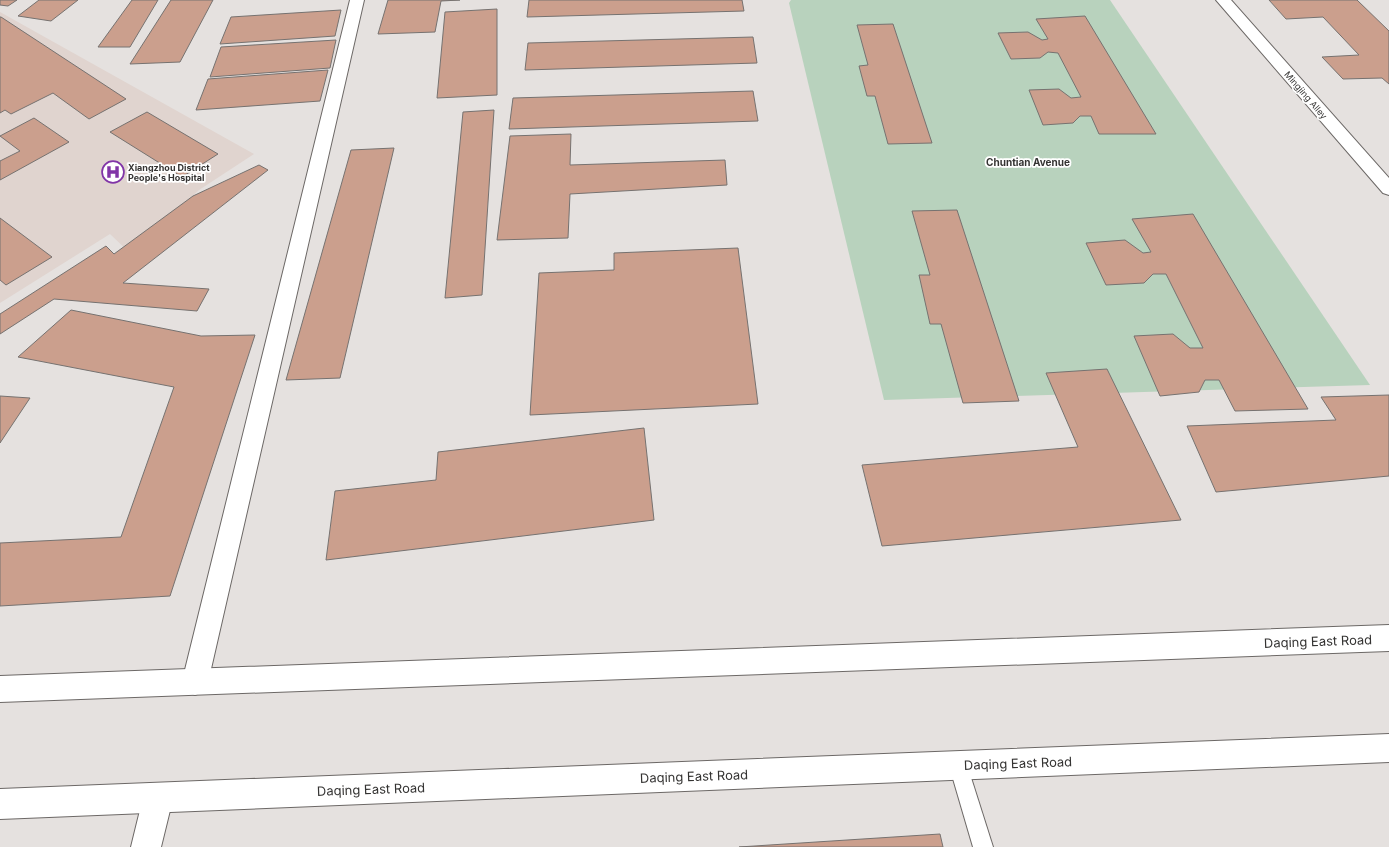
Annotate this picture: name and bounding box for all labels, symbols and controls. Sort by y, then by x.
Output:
street label: Mingjing Alley [1282,69,1330,121]
district label: Chuntian Avenue [986,156,1070,168]
hospital icon: Xiangzhou District People's Hospital [100,159,126,185]
place label: Xiangzhou District People's Hospital [128,162,210,183]
street label: Daqing East Road [1264,631,1372,651]
street label: Daqing East Road [964,753,1072,773]
street label: Daqing East Road [640,766,748,786]
street label: Daqing East Road [317,779,425,799]

